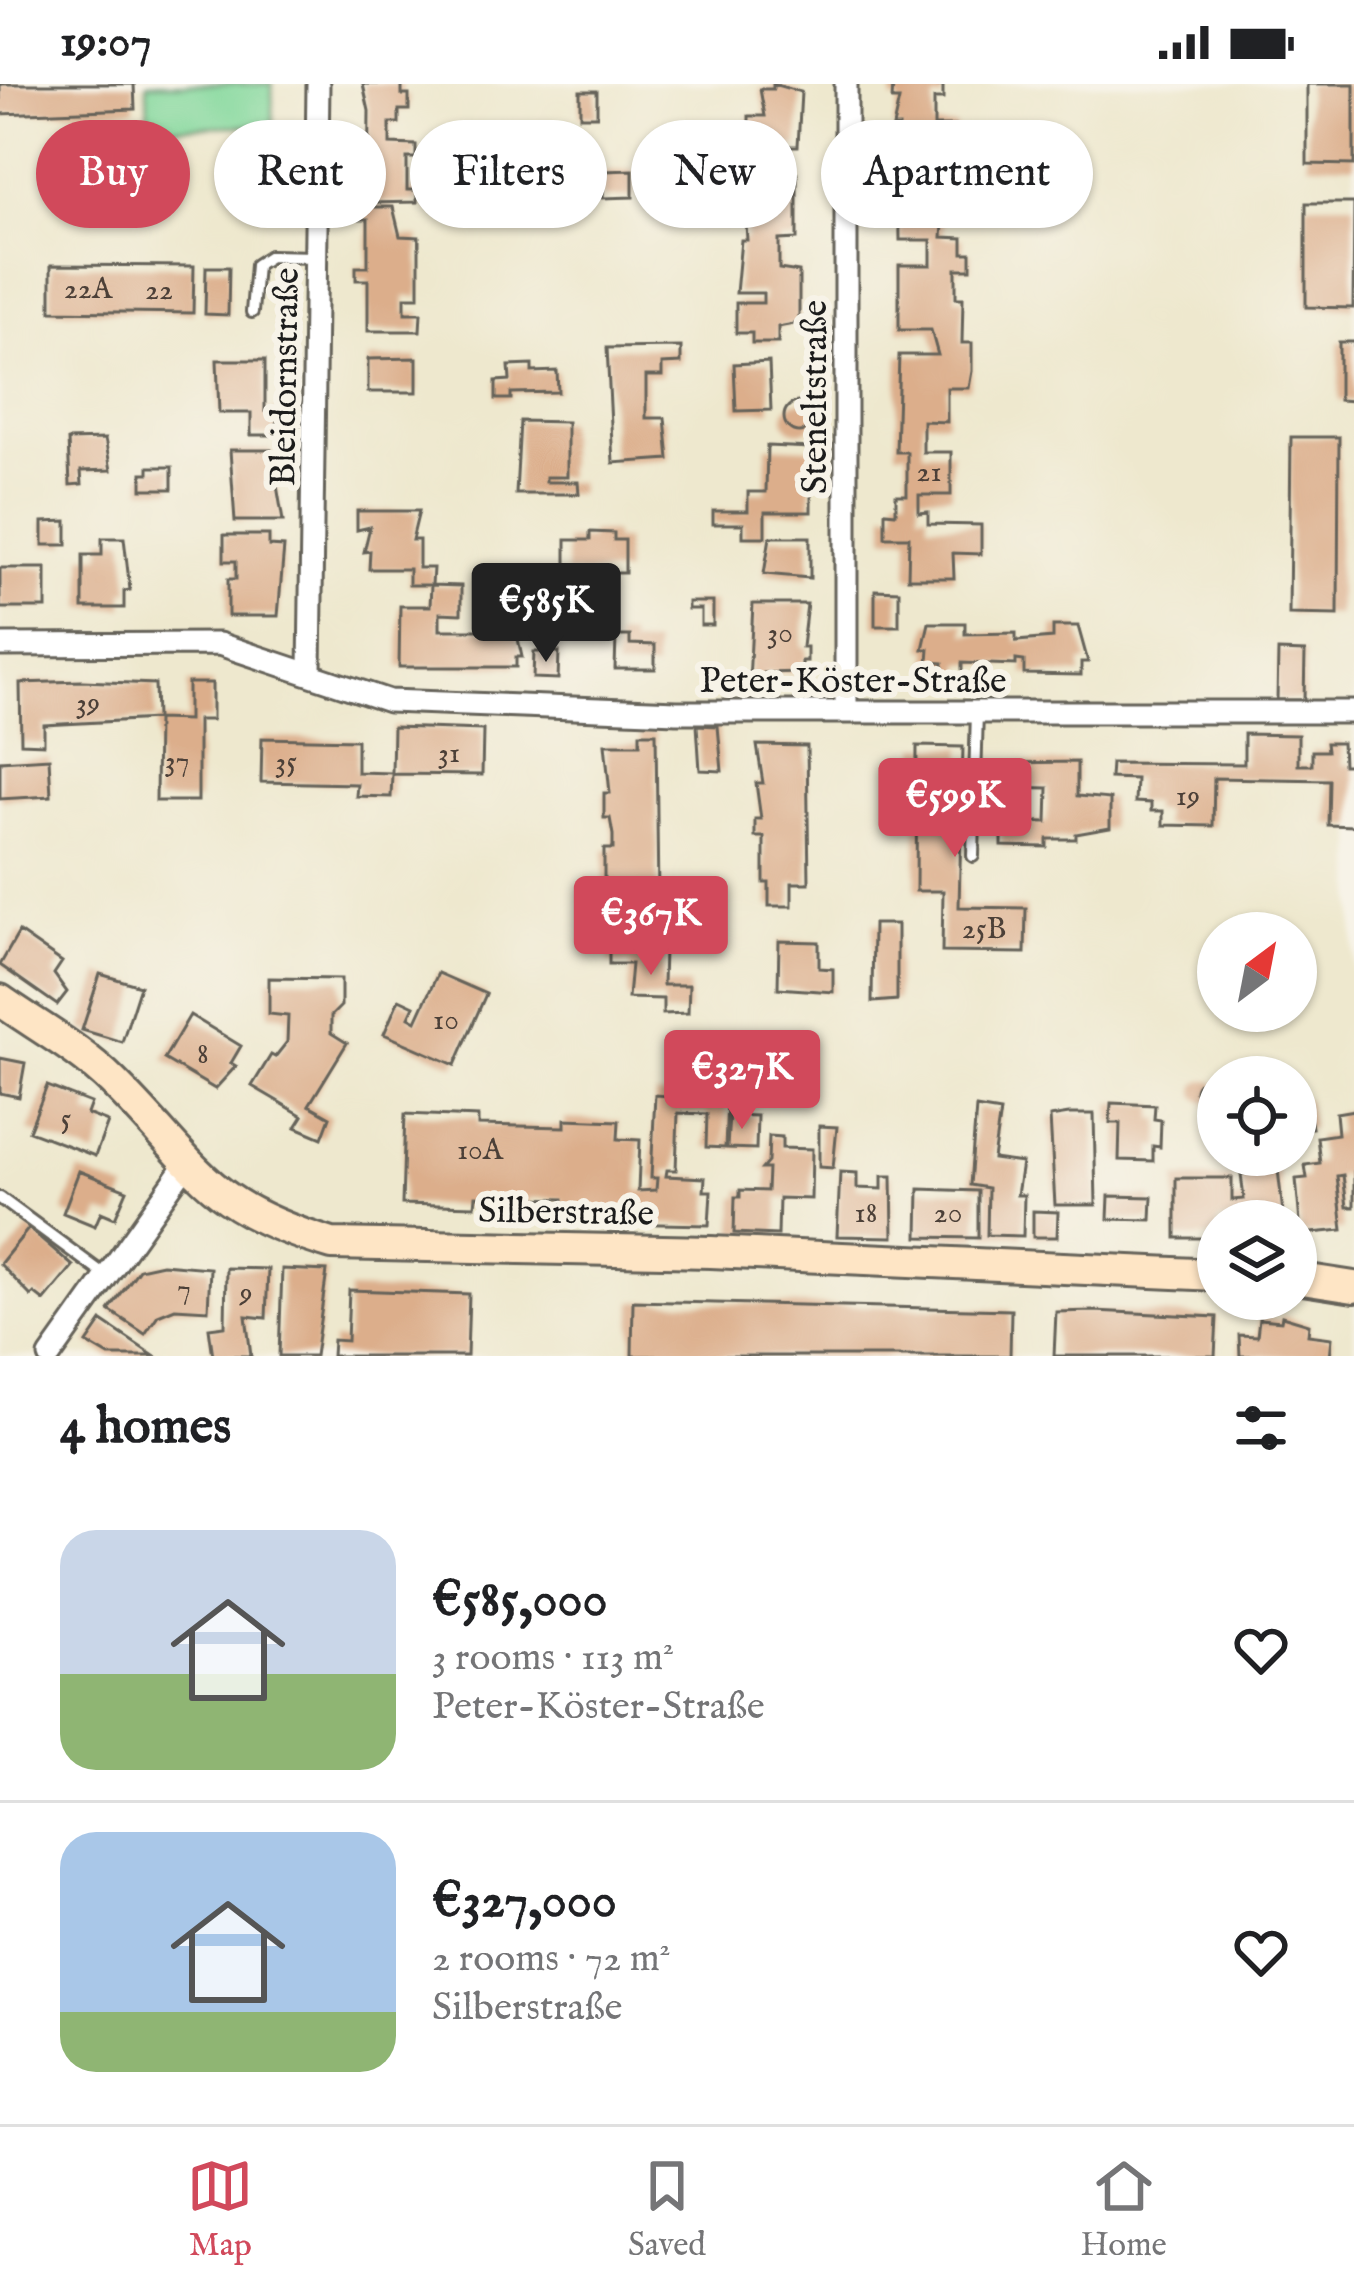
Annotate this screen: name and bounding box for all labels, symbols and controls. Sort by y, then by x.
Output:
text: 19:07 [60,14,151,71]
chip: Buy [36,120,190,228]
chip: Rent [214,120,386,228]
chip: Filters [410,120,607,228]
chip: New [631,120,797,228]
chip: Apartment [821,120,1093,228]
street label: Bleidornstraße [261,267,311,487]
house number: 22A [64,271,113,309]
house number: 22 [145,272,173,310]
street label: Steneltstraße [793,300,839,494]
house number: 21 [916,454,942,492]
pin: €585K [462,563,630,665]
text: €585K [499,577,593,626]
house number: 30 [767,615,793,653]
street label: Peter-Köster-Straße [699,659,1007,705]
house number: 39 [76,685,100,723]
house number: 31 [438,735,460,773]
house number: 37 [164,743,190,781]
house number: 35 [275,744,297,782]
pin: €599K [871,758,1039,860]
text: €599K [905,772,1005,821]
house number: 19 [1176,778,1200,816]
pin: €367K [567,876,735,978]
text: €367K [601,890,701,939]
house number: 25B [962,911,1006,949]
north arrow [1197,912,1317,1032]
map controls [1197,912,1317,1320]
house number: 10 [433,1002,459,1040]
pin: €327K [658,1030,826,1132]
house number: 8 [197,1036,209,1074]
text: €327K [691,1044,793,1093]
button: locate [1197,1056,1317,1176]
house number: 5 [61,1101,72,1139]
house number: 10A [457,1132,504,1170]
street label: Silberstraße [478,1188,654,1238]
house number: 18 [855,1195,877,1233]
house number: 20 [934,1195,962,1233]
button: layers [1197,1200,1317,1320]
house number: 7 [177,1271,191,1309]
house number: 9 [238,1275,253,1313]
icon: filters [1228,1395,1294,1461]
text: 4 homes [60,1396,231,1461]
text: €585,000 [432,1569,608,1634]
icon: home [156,1578,300,1722]
icon: heart [1228,1617,1294,1683]
text: 3 rooms · 113 m² [432,1634,674,1683]
text: Peter-Köster-Straße [432,1683,765,1732]
text: €327,000 [432,1870,617,1935]
icon: home [156,1880,300,2024]
icon: heart [1228,1919,1294,1985]
text: 2 rooms · 72 m² [432,1935,671,1984]
text: Silberstraße [432,1984,622,2033]
tab: Map [187,2153,253,2267]
tab: Saved [628,2153,706,2267]
tab: Home [1081,2153,1167,2267]

